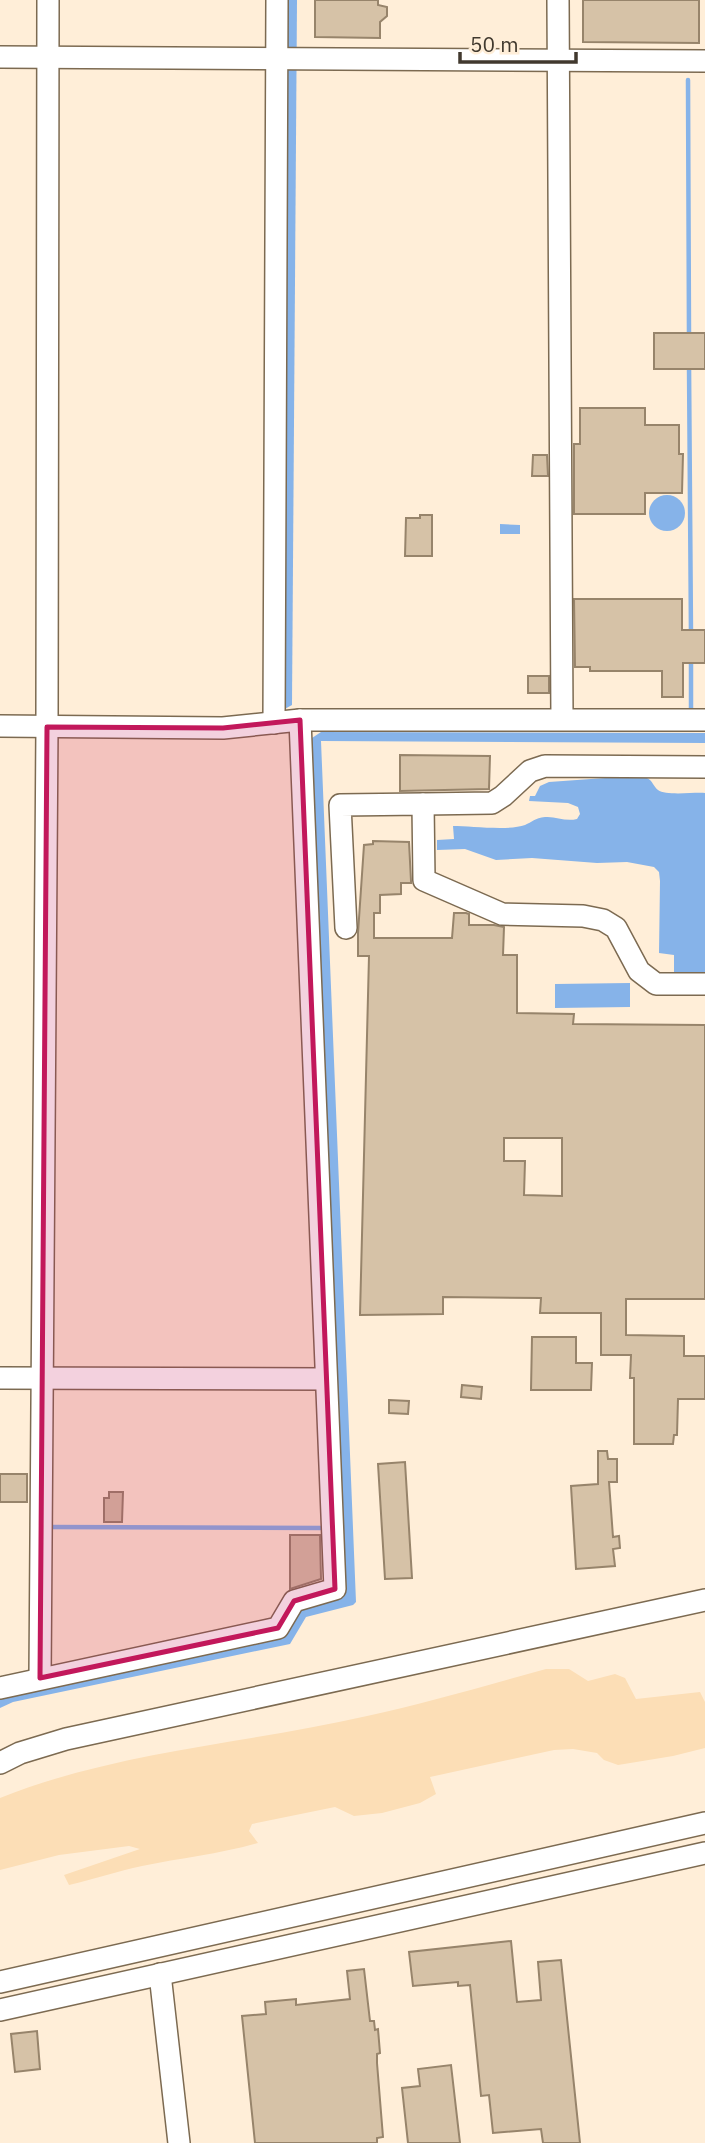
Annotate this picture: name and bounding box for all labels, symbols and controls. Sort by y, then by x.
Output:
scale bar [460,21,576,65]
text: 50 m [470,30,519,58]

